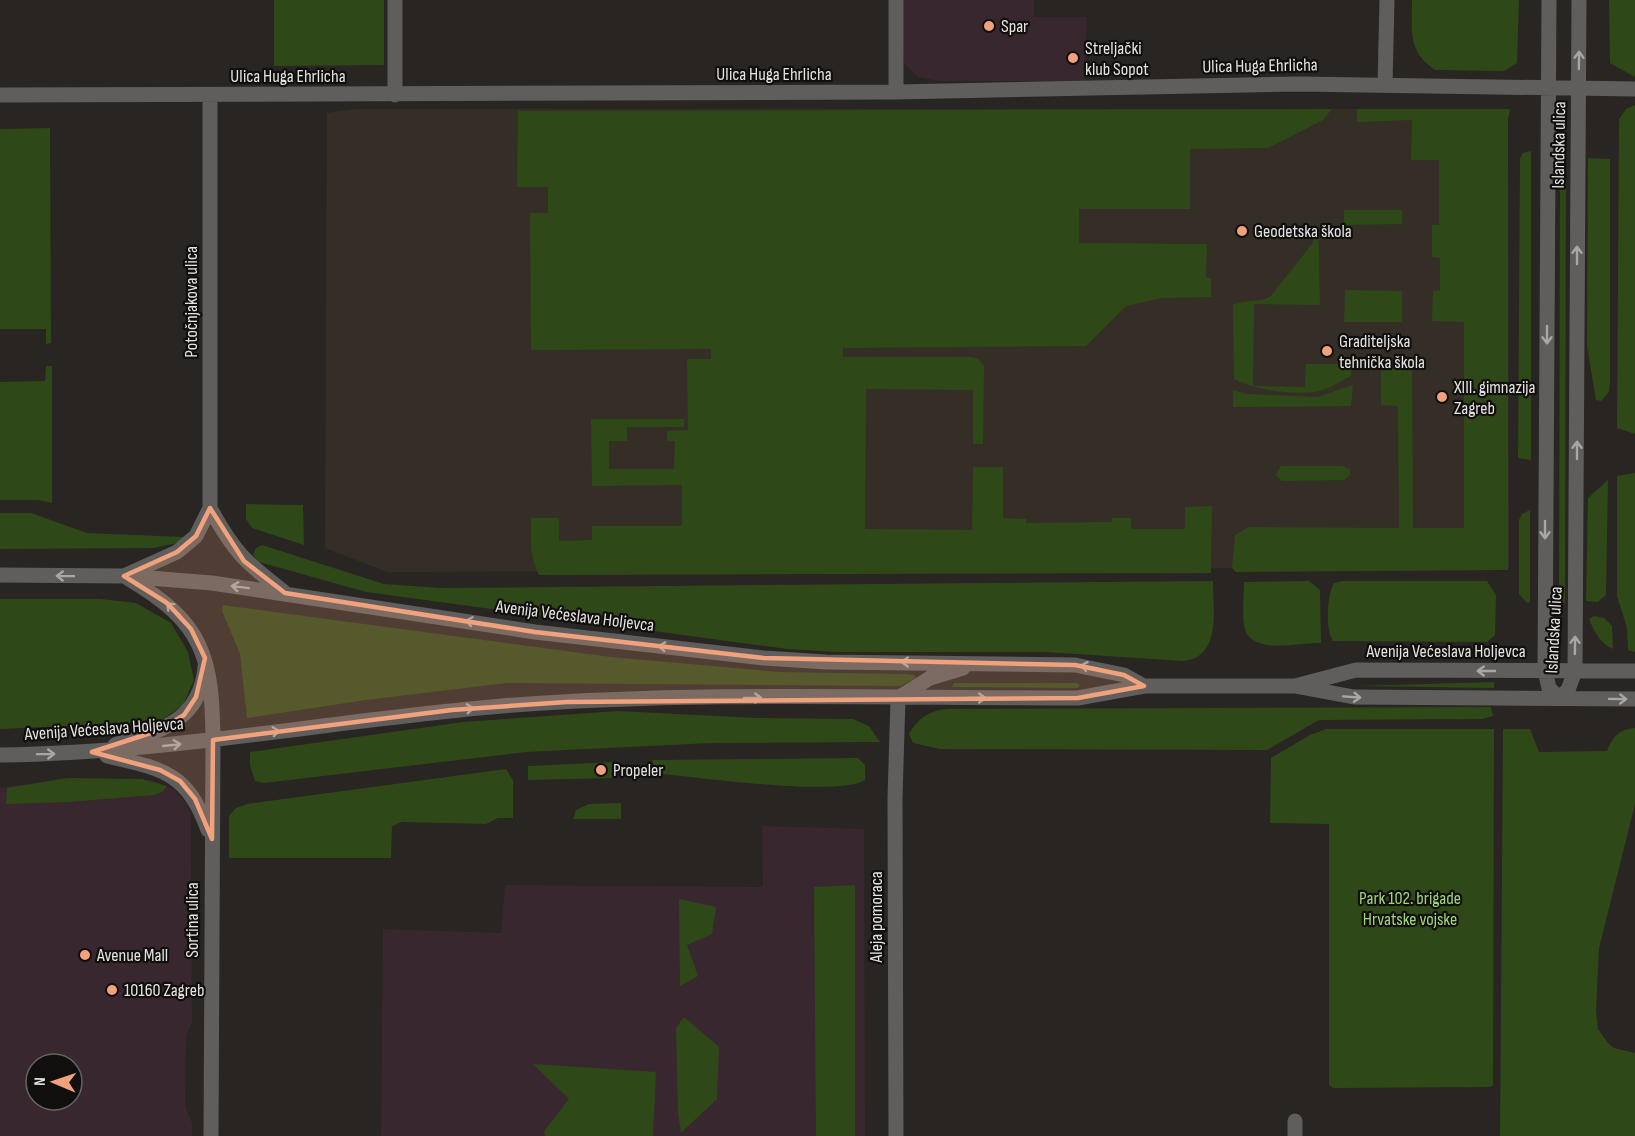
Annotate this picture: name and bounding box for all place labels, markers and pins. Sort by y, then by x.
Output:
place label: Spar [1001,16,1028,37]
marker: Spar [982,19,996,33]
place label: Streljački klub Sopot [1085,38,1149,80]
marker: Streljački klub Sopot [1066,51,1080,65]
place label: Geodetska škola [1254,221,1352,242]
marker: Geodetska škola [1235,224,1249,238]
place label: Graditeljska tehnička škola [1339,331,1425,373]
marker: Graditeljska tehnička škola [1320,344,1334,358]
place label: XIII. gimnazija Zagreb [1453,377,1536,419]
marker: XIII. gimnazija Zagreb [1435,390,1449,404]
place label: Propeler [613,760,663,781]
marker: Propeler [594,763,608,777]
place label: Avenue Mall [96,945,168,966]
marker: Avenue Mall [78,948,92,962]
place label: 10160 Zagreb [124,980,204,1001]
marker: 10160 Zagreb [105,983,119,997]

